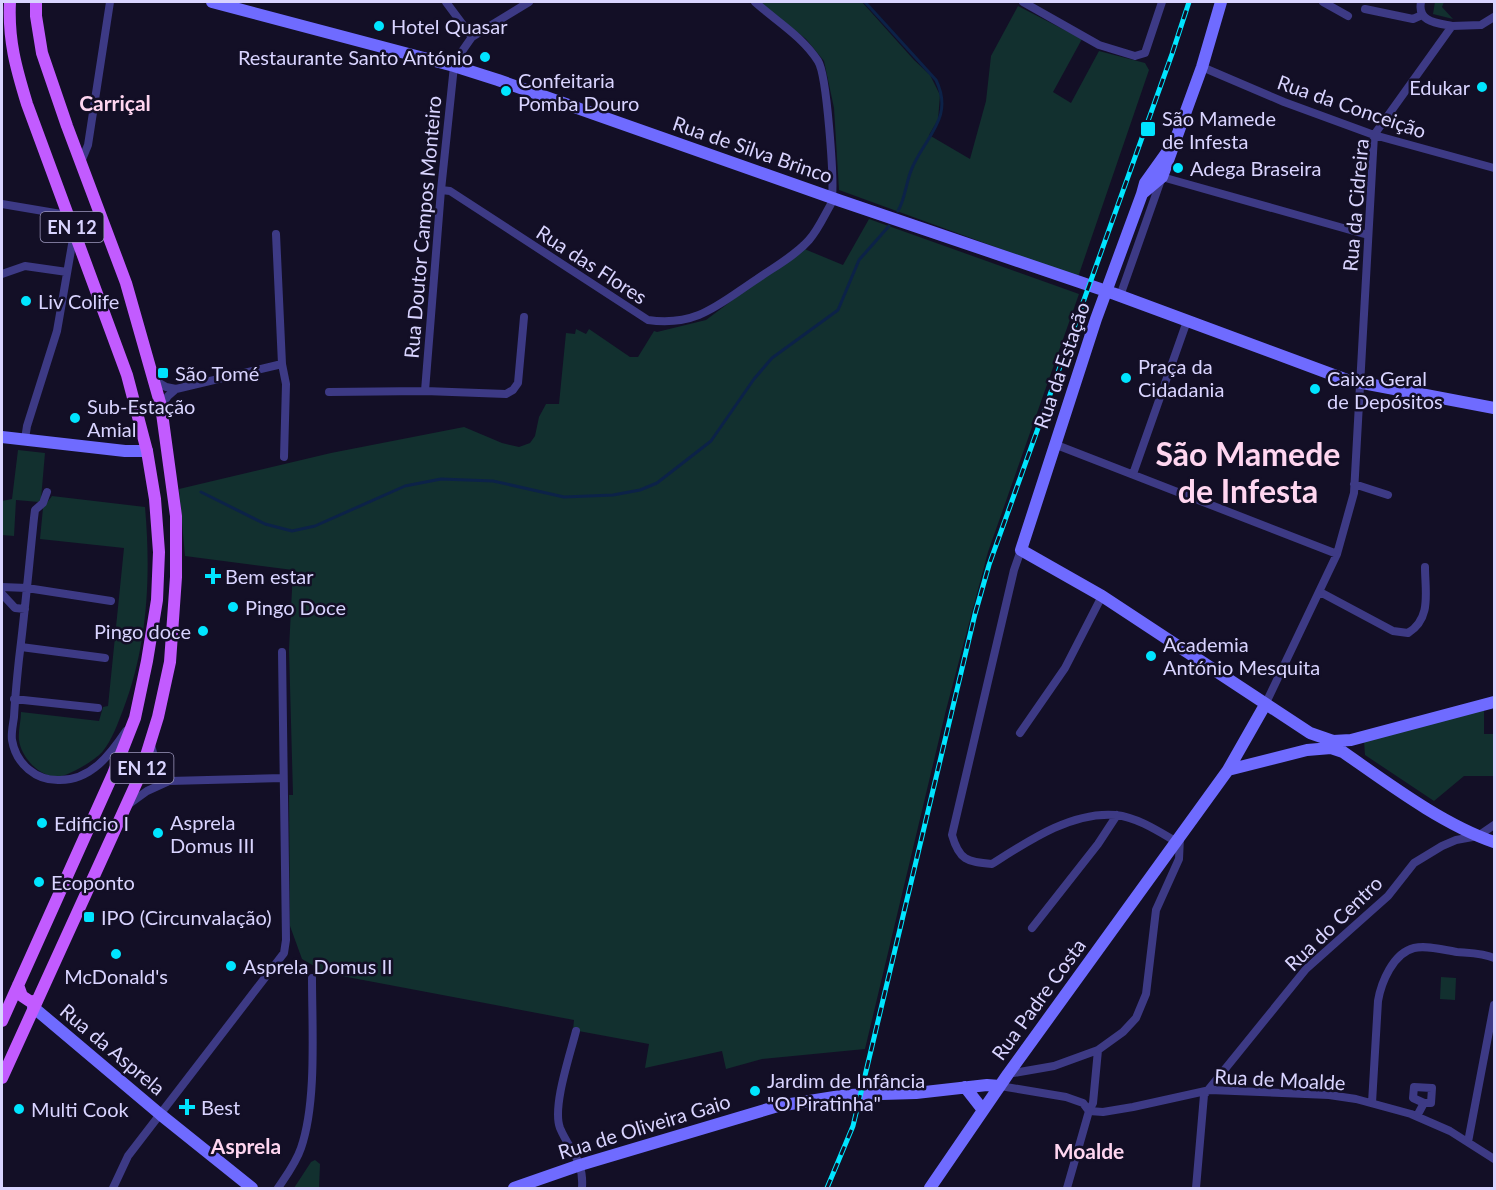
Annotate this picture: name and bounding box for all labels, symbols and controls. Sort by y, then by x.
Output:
place label: Hotel Quasar [391,14,508,38]
marker: Hotel Quasar [372,19,386,33]
place label: Restaurante Santo António [238,45,473,69]
marker: Restaurante Santo António [478,50,492,64]
place label: Confeitaria Pomba Douro [518,68,639,115]
street label: Rua da Conceição [1274,69,1430,143]
place label: Edukar [1409,75,1471,99]
marker: Edukar [1475,80,1489,94]
marker: Confeitaria Pomba Douro [499,84,513,98]
district label: Carriçal [79,90,151,115]
street label: Rua Doutor Campos Monteiro [399,95,445,359]
place label: São Mamede de Infesta [1162,106,1276,153]
street label: Rua de Silva Brinco [670,110,836,188]
marker: São Mamede de Infesta [1139,120,1157,138]
street label: Rua da Cidreira [1337,138,1373,272]
place label: Adega Braseira [1190,156,1321,180]
marker: Adega Braseira [1171,161,1185,175]
road number: EN 12 [40,212,104,242]
street label: Rua das Flores [532,219,652,309]
place label: Liv Colife [38,289,119,313]
marker: Liv Colife [19,294,33,308]
street label: Rua da Estação [1028,298,1094,432]
place label: Praça da Cidadania [1138,354,1224,401]
place label: São Tomé [175,361,259,385]
marker: São Tomé [156,366,170,380]
place label: Caixa Geral de Depósitos [1327,366,1443,413]
marker: Praça da Cidadania [1119,371,1133,385]
marker: Caixa Geral de Depósitos [1308,382,1322,396]
place label: Sub-Estação Amial [87,394,195,441]
marker: Sub-Estação Amial [68,411,82,425]
district label: São Mamede de Infesta [1156,434,1340,510]
place label: Bem estar [225,564,314,588]
marker: Bem estar [206,569,220,583]
place label: Pingo Doce [245,595,346,619]
marker: Pingo Doce [226,600,240,614]
place label: Pingo doce [94,619,191,643]
marker: Pingo doce [196,624,210,638]
place label: Academia António Mesquita [1163,632,1320,679]
marker: Academia António Mesquita [1144,649,1158,663]
road number: EN 12 [110,753,174,783]
place label: Asprela Domus III [170,810,255,857]
place label: Edificio I [54,811,129,835]
marker: Edificio I [35,816,49,830]
marker: Asprela Domus III [151,826,165,840]
place label: Ecoponto [51,870,135,894]
street label: Rua do Centro [1279,871,1387,975]
marker: Ecoponto [32,875,46,889]
place label: IPO (Circunvalação) [101,905,272,929]
marker: IPO (Circunvalação) [82,910,96,924]
street label: Rua Padre Costa [986,934,1090,1064]
marker: McDonald's [109,947,123,961]
place label: Asprela Domus II [243,954,393,978]
marker: Asprela Domus II [224,959,238,973]
place label: McDonald's [64,964,168,988]
street label: Rua da Asprela [56,998,170,1100]
street label: Rua de Moalde [1214,1064,1346,1094]
place label: Jardim de Infância "O Piratinha" [767,1068,925,1115]
marker: Jardim de Infância "O Piratinha" [748,1084,762,1098]
street label: Rua de Oliveira Gaio [555,1088,733,1164]
place label: Best [201,1095,240,1119]
place label: Multi Cook [31,1097,130,1121]
marker: Best [178,1098,196,1116]
marker: Multi Cook [12,1102,26,1116]
district label: Asprela [210,1133,281,1158]
district label: Moalde [1054,1138,1124,1163]

